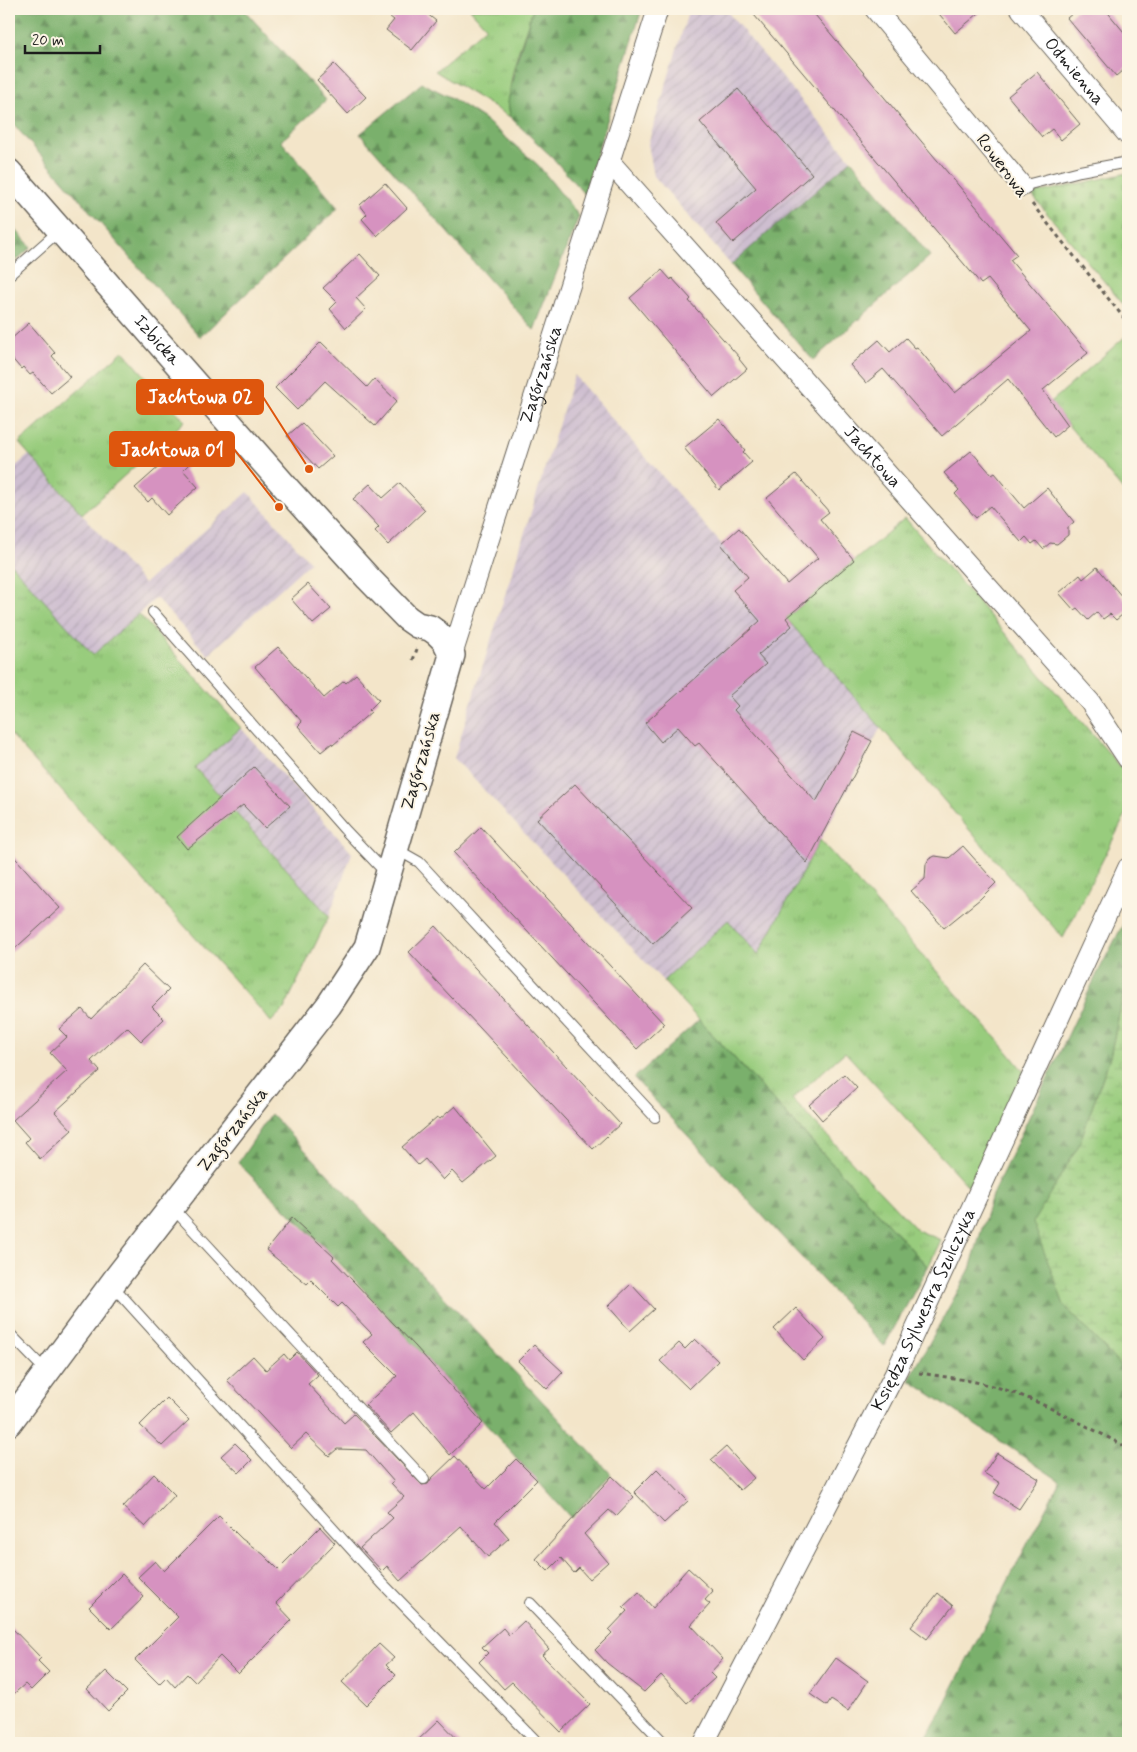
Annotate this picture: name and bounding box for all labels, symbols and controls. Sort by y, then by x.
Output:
scale bar [25,22,100,54]
text: 20 m [32,31,64,51]
street label: Odmienna [1038,32,1110,111]
street label: Rowerowa [970,129,1034,203]
street label: Izbicka [128,310,186,371]
street label: Zagórzańska [514,323,568,427]
callout: Jachtowa 02 [137,380,263,414]
text: Jachtowa 02 [147,385,253,410]
street label: Jachtowa [838,421,906,493]
callout: Jachtowa 01 [110,432,234,466]
text: Jachtowa 01 [120,438,224,463]
street label: Zagórzańska [395,709,449,814]
street label: Zagórzańska [192,1082,275,1179]
street label: Księdza Sylwestra Szulczyka [866,1205,982,1415]

